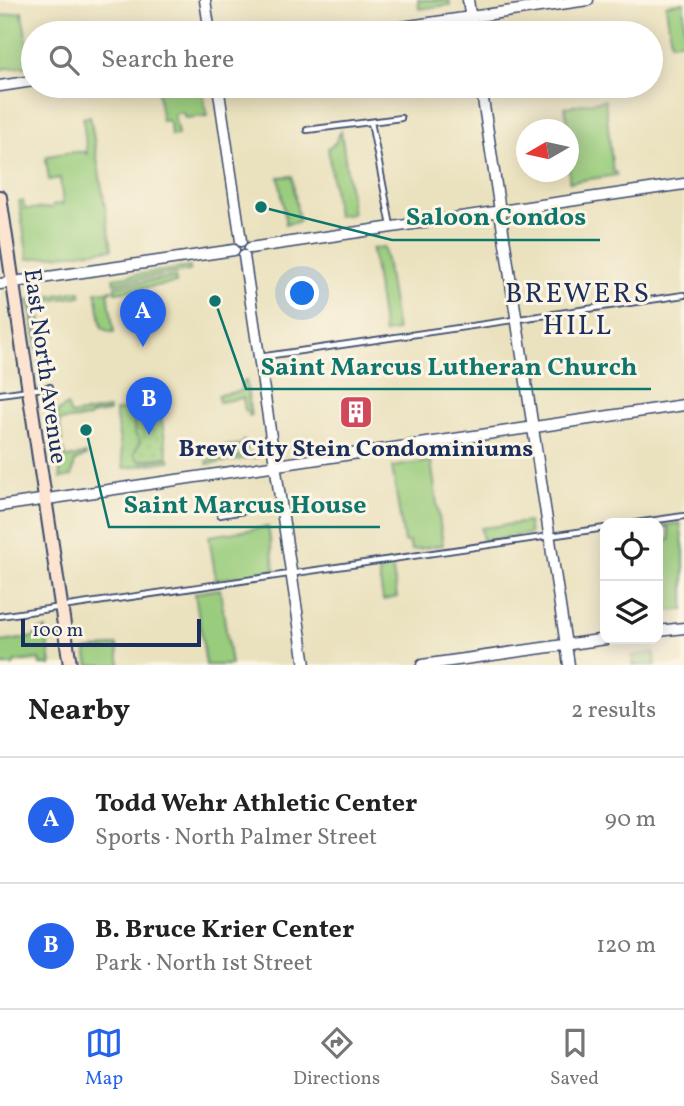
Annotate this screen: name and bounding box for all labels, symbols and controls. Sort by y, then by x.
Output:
search box [21,21,663,98]
icon: search [45,41,83,79]
text: Search here [101,42,234,78]
north arrow [516,119,579,182]
callout: Saloon Condos [392,193,600,240]
text: Saloon Condos [406,200,586,236]
street label: East North Avenue [14,267,75,466]
district label: BREWERS HILL [505,275,651,346]
your location [285,276,319,310]
pin: A [120,289,166,347]
callout: Saint Marcus Lutheran Church [246,342,651,389]
text: Saint Marcus Lutheran Church [261,350,637,386]
pin: B [126,377,172,435]
building icon: Brew City Stein Condominiums [337,393,375,431]
place label: Brew City Stein Condominiums [179,433,533,467]
callout: Saint Marcus House [109,480,380,527]
text: Saint Marcus House [124,488,366,524]
map controls [600,518,663,644]
button: locate [600,518,663,581]
button: layers [600,581,663,644]
scale bar [21,616,201,648]
text: 100 m [32,618,83,644]
text: Nearby [28,690,130,732]
text: 2 results [571,695,656,727]
text: Todd Wehr Athletic Center [95,786,417,822]
text: A [43,804,59,836]
text: 90 m [605,804,656,836]
text: Sports · North Palmer Street [95,822,377,854]
text: B. Bruce Krier Center [95,912,354,948]
text: B [43,930,59,962]
text: 120 m [596,930,656,962]
text: Park · North 1st Street [95,948,313,980]
tab: Map [85,1024,123,1092]
tab: Directions [293,1024,380,1092]
tab: Saved [550,1024,599,1092]

